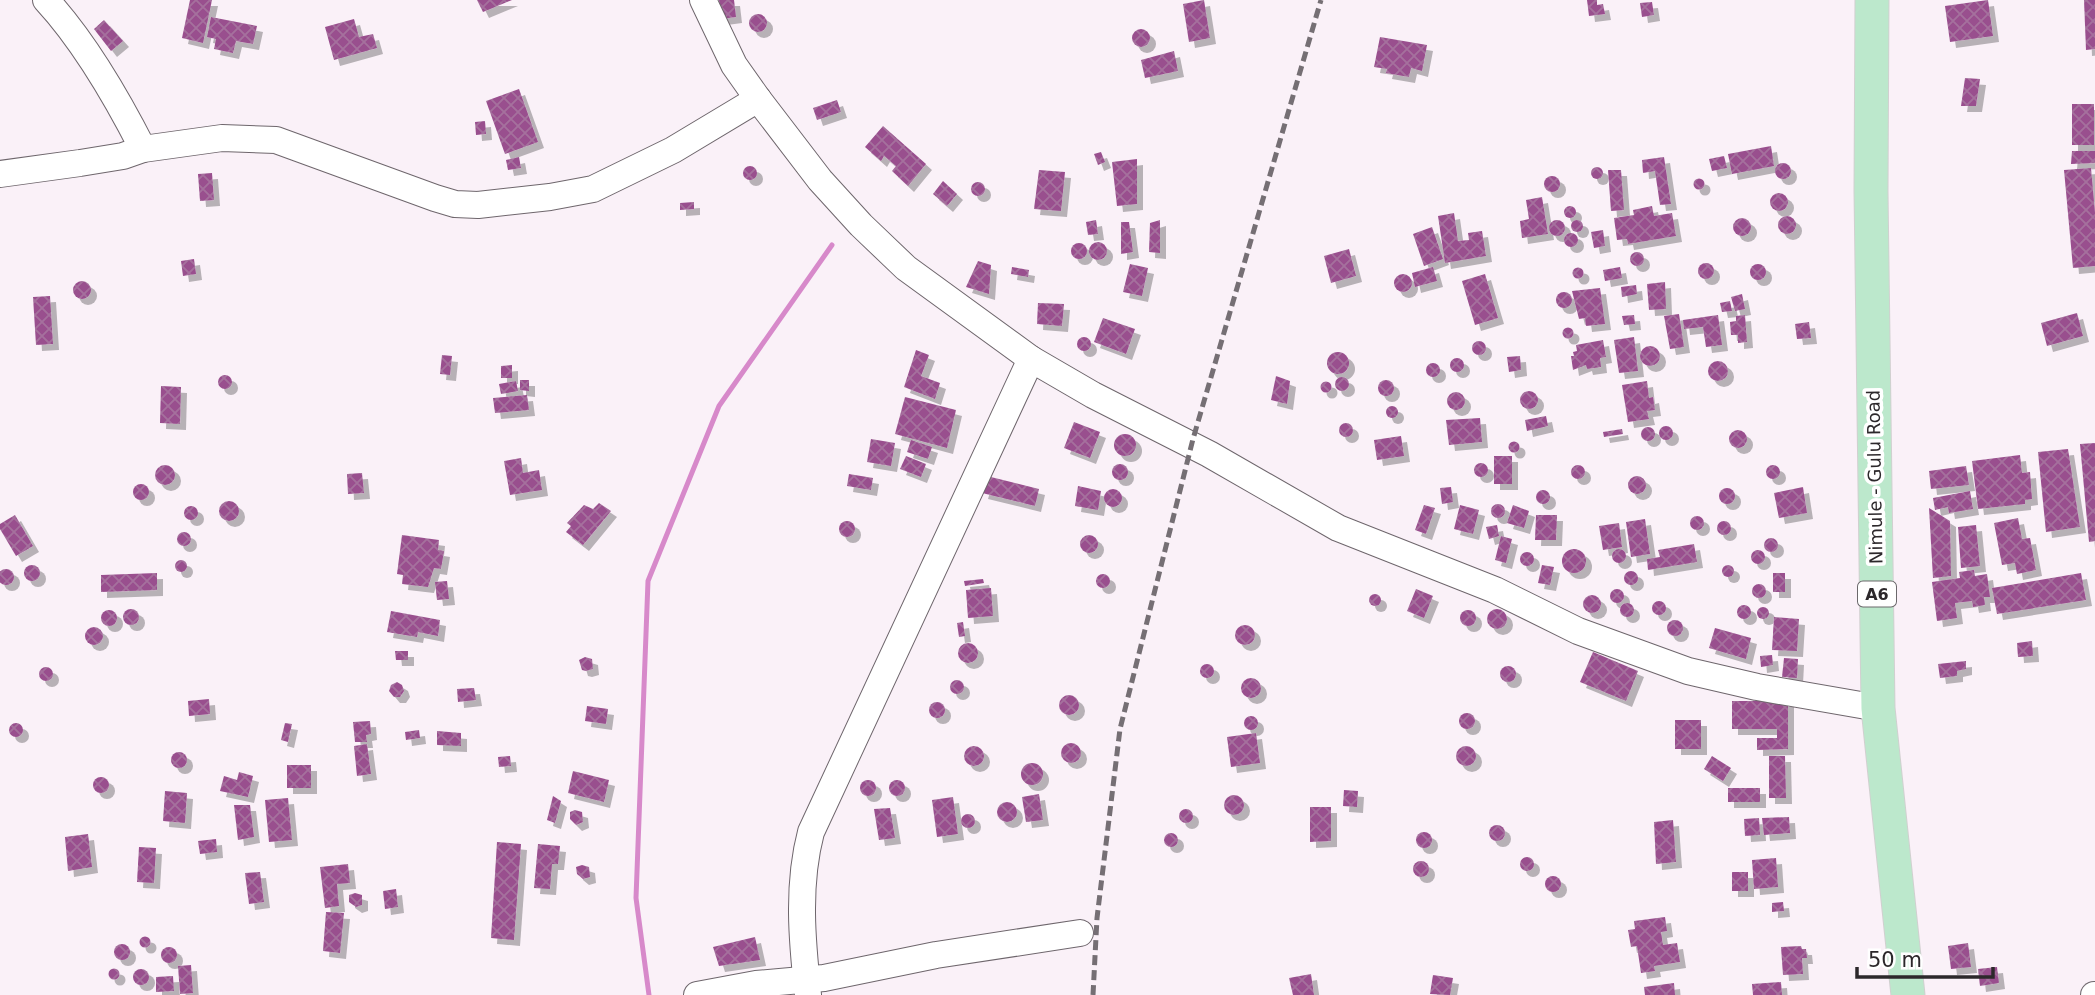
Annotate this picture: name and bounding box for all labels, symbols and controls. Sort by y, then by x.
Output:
street label: Nimule - Gulu Road [1862,390,1887,564]
road number: A6 [1858,582,1896,607]
scale bar [1857,936,1994,980]
text: 50 m [1868,948,1922,972]

